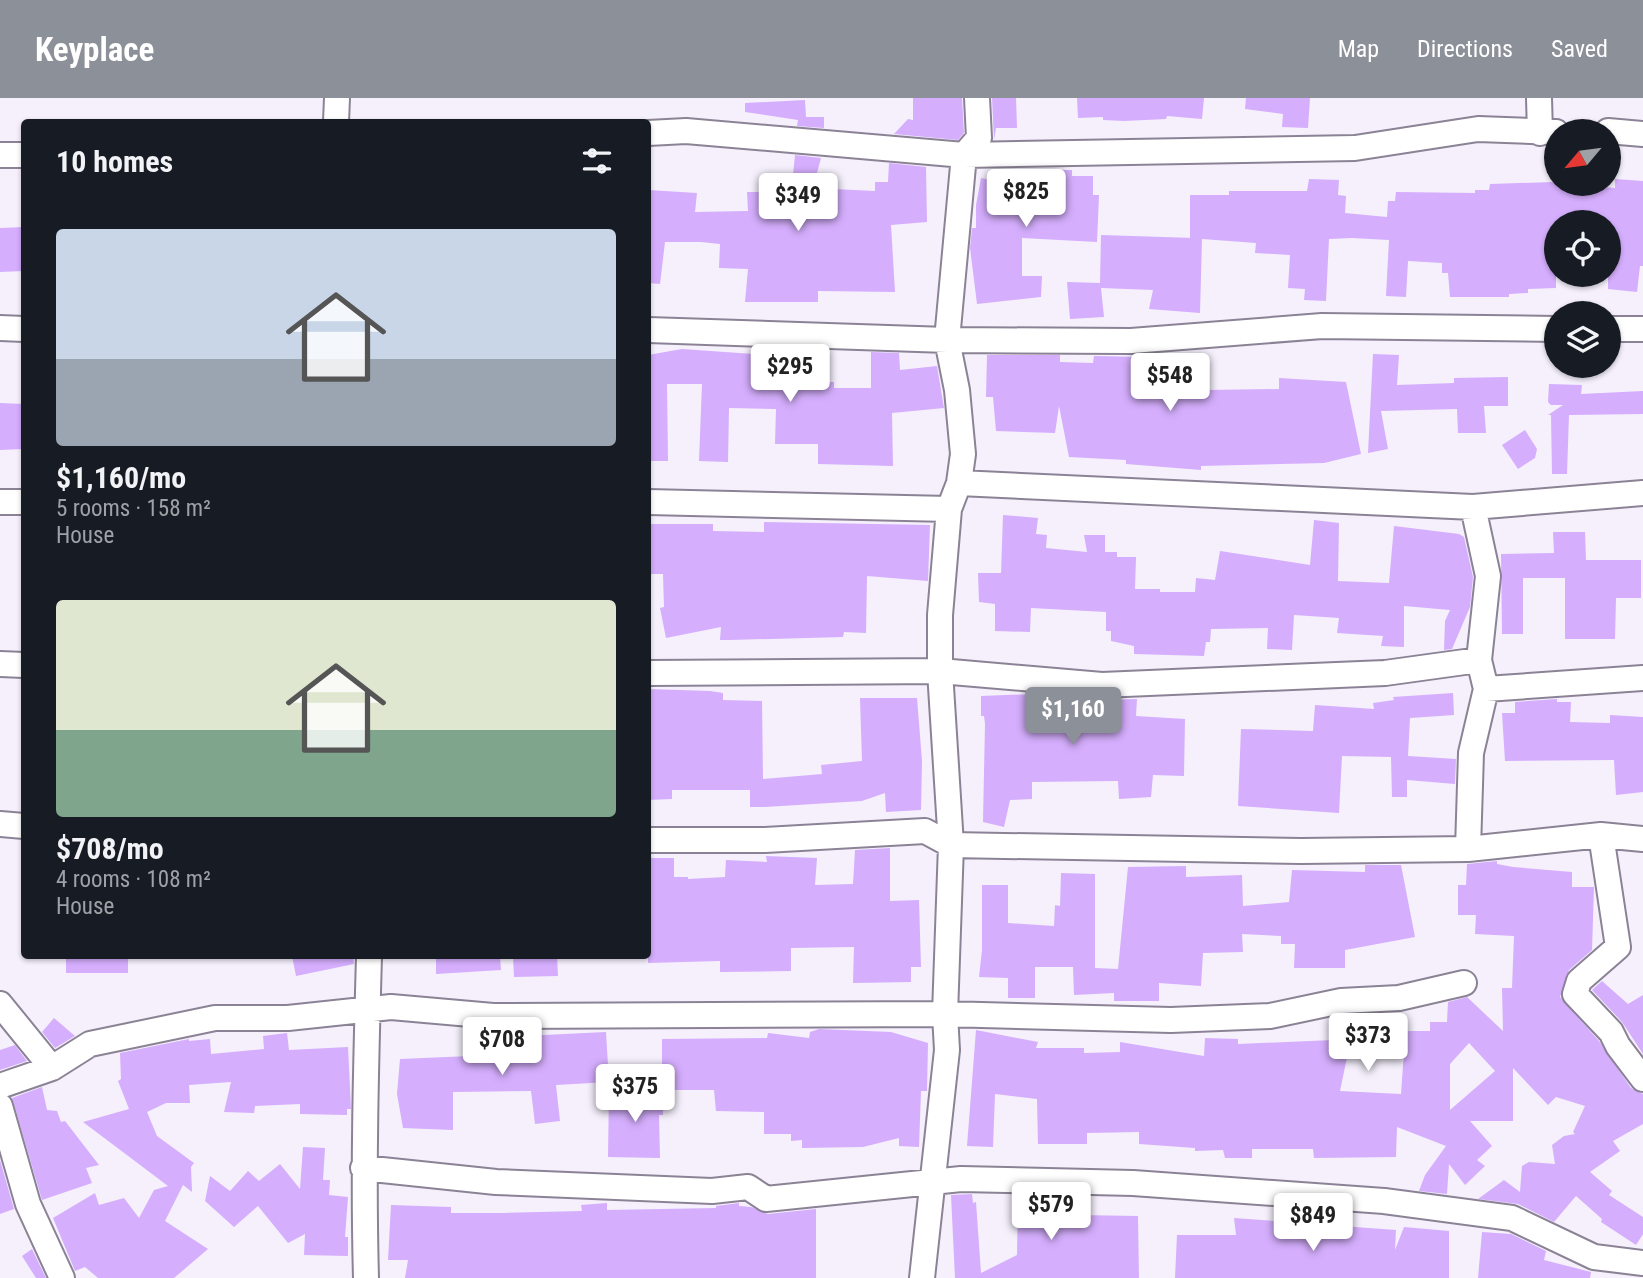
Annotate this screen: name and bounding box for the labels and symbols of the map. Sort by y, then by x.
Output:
north arrow [1544,119,1620,196]
pin: $825 [985,170,1067,229]
pin: $349 [757,174,839,233]
pin: $295 [749,344,831,404]
pin: $548 [1129,354,1211,413]
pin: $1,160 [1016,688,1130,747]
pin: $373 [1327,1014,1409,1073]
pin: $708 [461,1018,543,1077]
pin: $375 [594,1065,676,1124]
pin: $579 [1010,1182,1092,1242]
pin: $849 [1272,1194,1354,1253]

